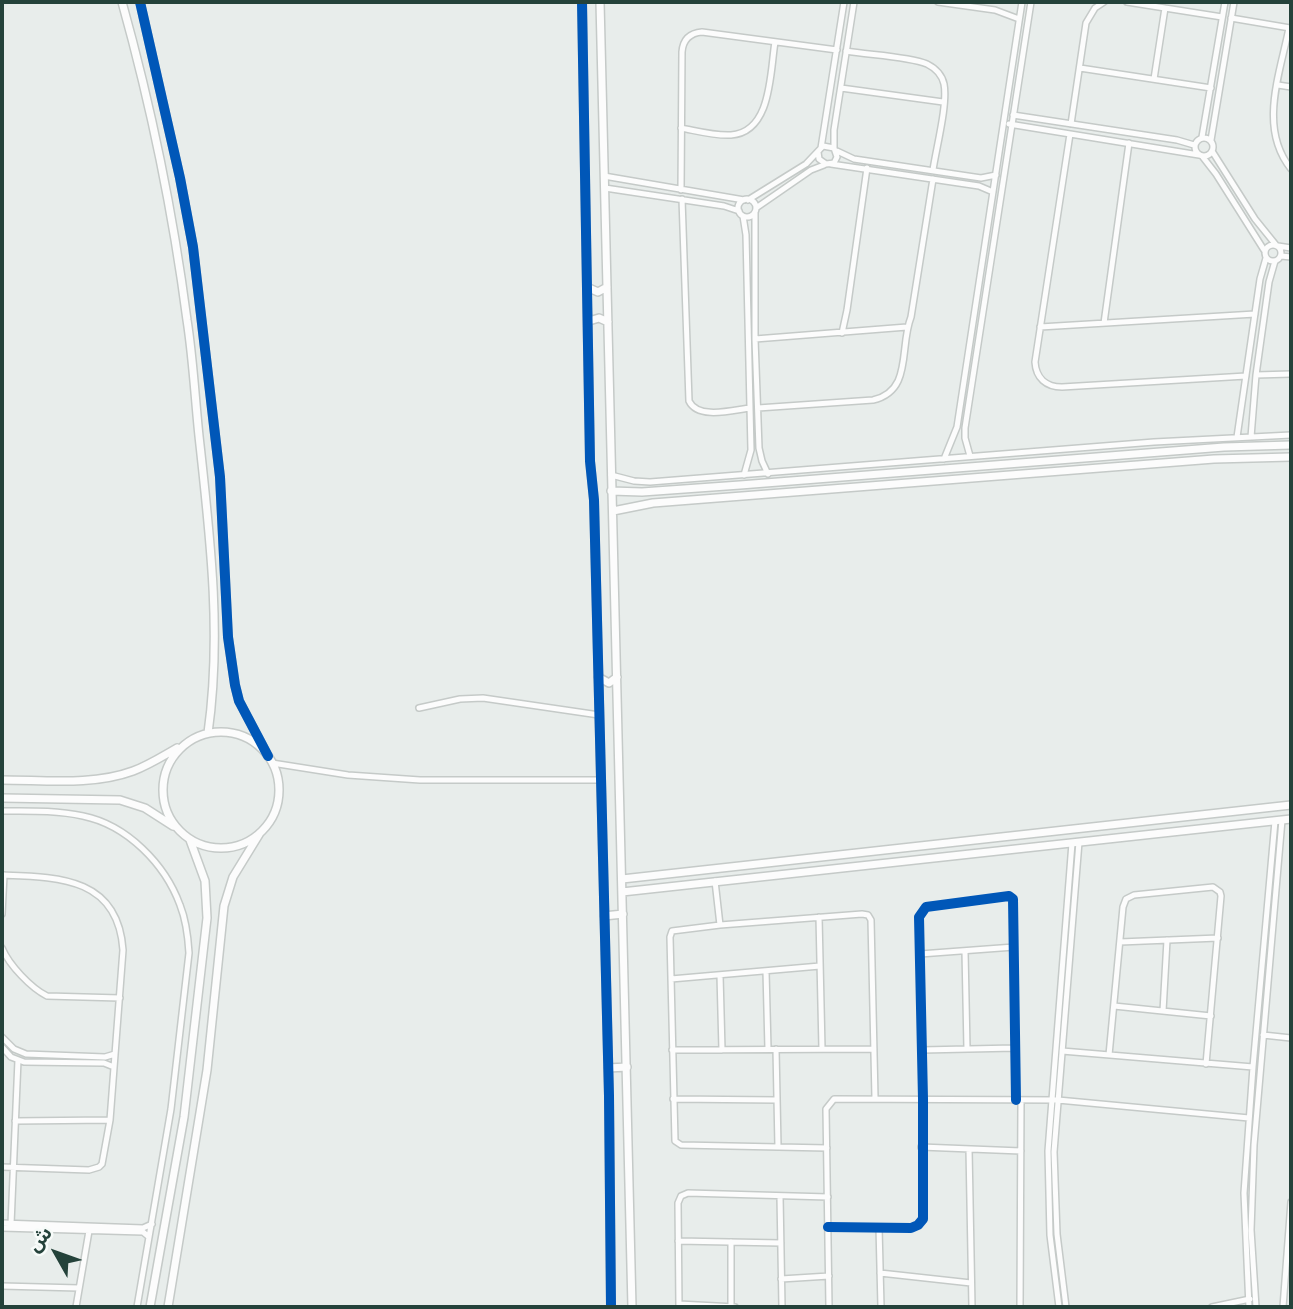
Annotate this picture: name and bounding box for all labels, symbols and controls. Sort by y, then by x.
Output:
north arrow [21,1218,91,1288]
text: ش [22,1222,57,1257]

